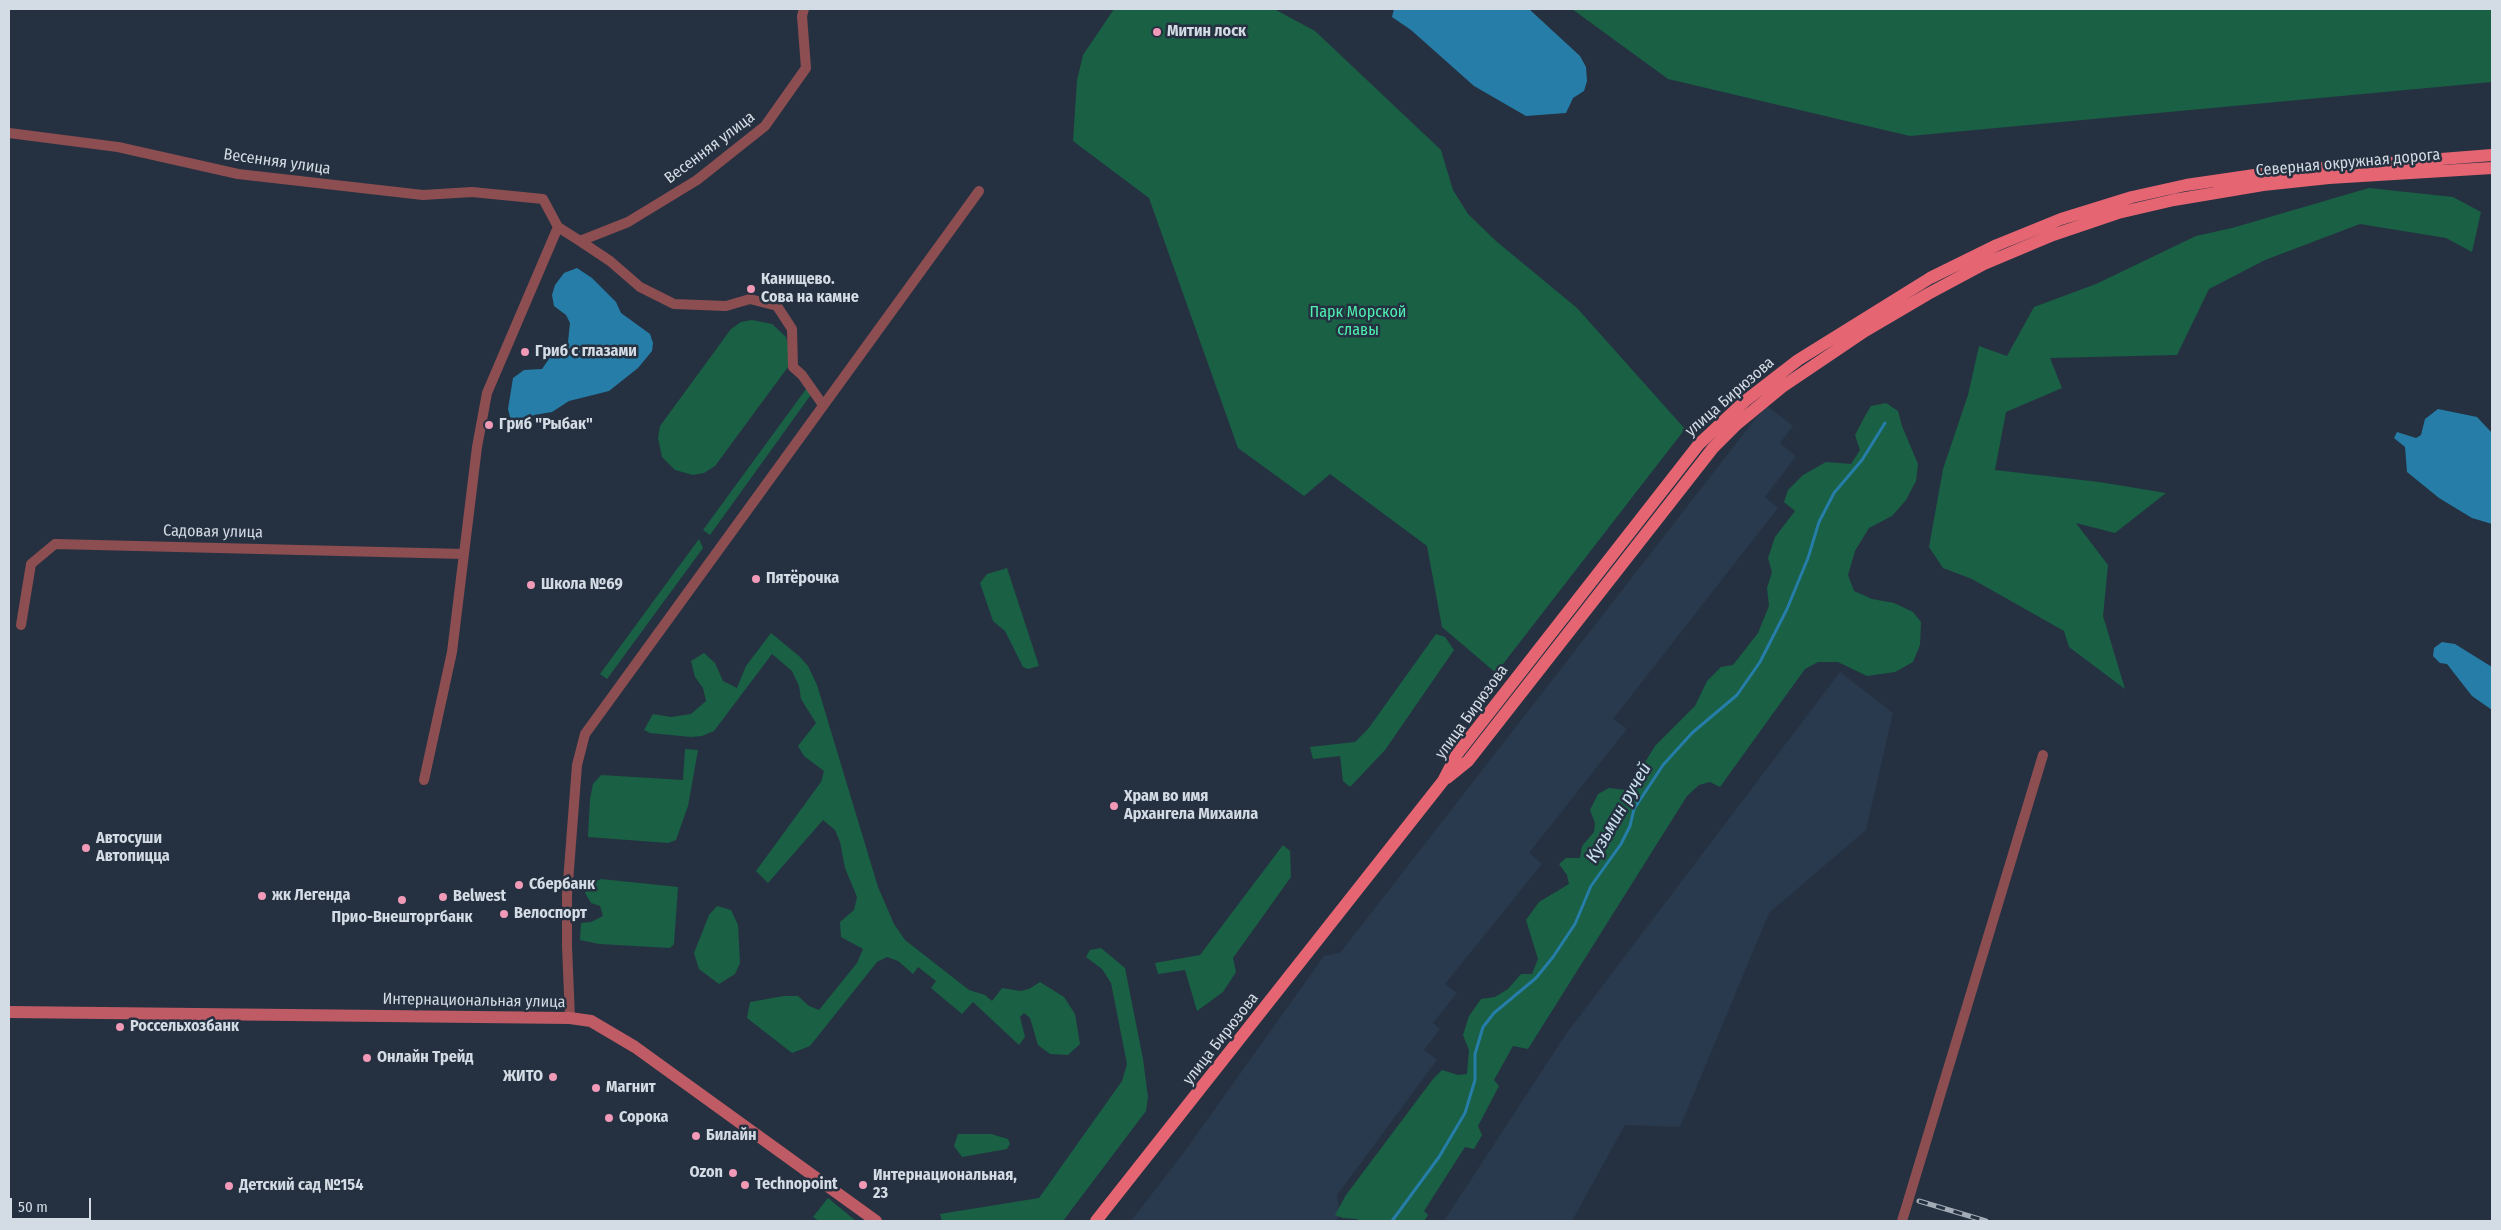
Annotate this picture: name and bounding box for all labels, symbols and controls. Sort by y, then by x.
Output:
place label: Митин лоск [1167,22,1246,42]
marker: Митин лоск [1151,26,1163,38]
street label: Весенняя улица [661,108,759,188]
street label: Весенняя улица [222,145,332,179]
street label: Северная окружная дорога [2255,145,2441,181]
place label: Канищево. Сова на камне [761,270,859,308]
marker: Канищево. Сова на камне [745,283,757,295]
park label: Парк Морской славы [1310,303,1406,341]
place label: Гриб с глазами [535,342,637,362]
marker: Гриб с глазами [519,346,531,358]
street label: улица Бирюзова [1682,353,1778,441]
place label: Гриб "Рыбак" [499,415,593,435]
marker: Гриб "Рыбак" [483,419,495,431]
street label: Садовая улица [163,522,263,542]
place label: Пятёрочка [766,569,839,589]
marker: Пятёрочка [750,573,762,585]
place label: Школа №69 [541,575,623,595]
marker: Школа №69 [525,579,537,591]
street label: улица Бирюзова [1431,661,1513,763]
water label: Кузьмин ручей [1582,759,1656,867]
place label: Храм во имя Архангела Михаила [1124,787,1258,825]
marker: Храм во имя Архангела Михаила [1108,800,1120,812]
place label: Автосуши Автопицца [96,829,170,867]
marker: Автосуши Автопицца [80,842,92,854]
place label: Сбербанк [529,875,595,895]
marker: Сбербанк [513,879,525,891]
place label: жк Легенда [272,886,350,906]
place label: Belwest [453,887,506,907]
marker: жк Легенда [256,890,268,902]
marker: Belwest [437,891,449,903]
marker: Прио-Внешторгбанк [396,894,408,906]
place label: Велоспорт [514,904,587,924]
place label: Прио-Внешторгбанк [332,908,472,928]
marker: Велоспорт [498,908,510,920]
street label: улица Бирюзова [1179,989,1263,1089]
street label: Интернациональная улица [382,990,566,1012]
place label: Россельхозбанк [130,1017,239,1037]
marker: Россельхозбанк [114,1021,126,1033]
place label: Онлайн Трейд [377,1048,473,1068]
marker: Онлайн Трейд [361,1052,373,1064]
place label: ЖИТО [503,1067,543,1087]
marker: ЖИТО [547,1071,559,1083]
place label: Магнит [606,1078,656,1098]
marker: Магнит [590,1082,602,1094]
place label: Сорока [619,1108,669,1128]
marker: Сорока [603,1112,615,1124]
place label: Билайн [706,1126,756,1146]
marker: Билайн [690,1130,702,1142]
place label: Ozon [690,1163,723,1183]
place label: Интернациональная, 23 [873,1166,1017,1204]
marker: Ozon [727,1167,739,1179]
place label: Technopoint [755,1175,838,1195]
place label: Детский сад №154 [239,1176,363,1196]
marker: Technopoint [739,1179,751,1191]
marker: Интернациональная, 23 [857,1179,869,1191]
marker: Детский сад №154 [223,1180,235,1192]
scale bar [12,1188,94,1220]
text: 50 m [18,1198,48,1216]

